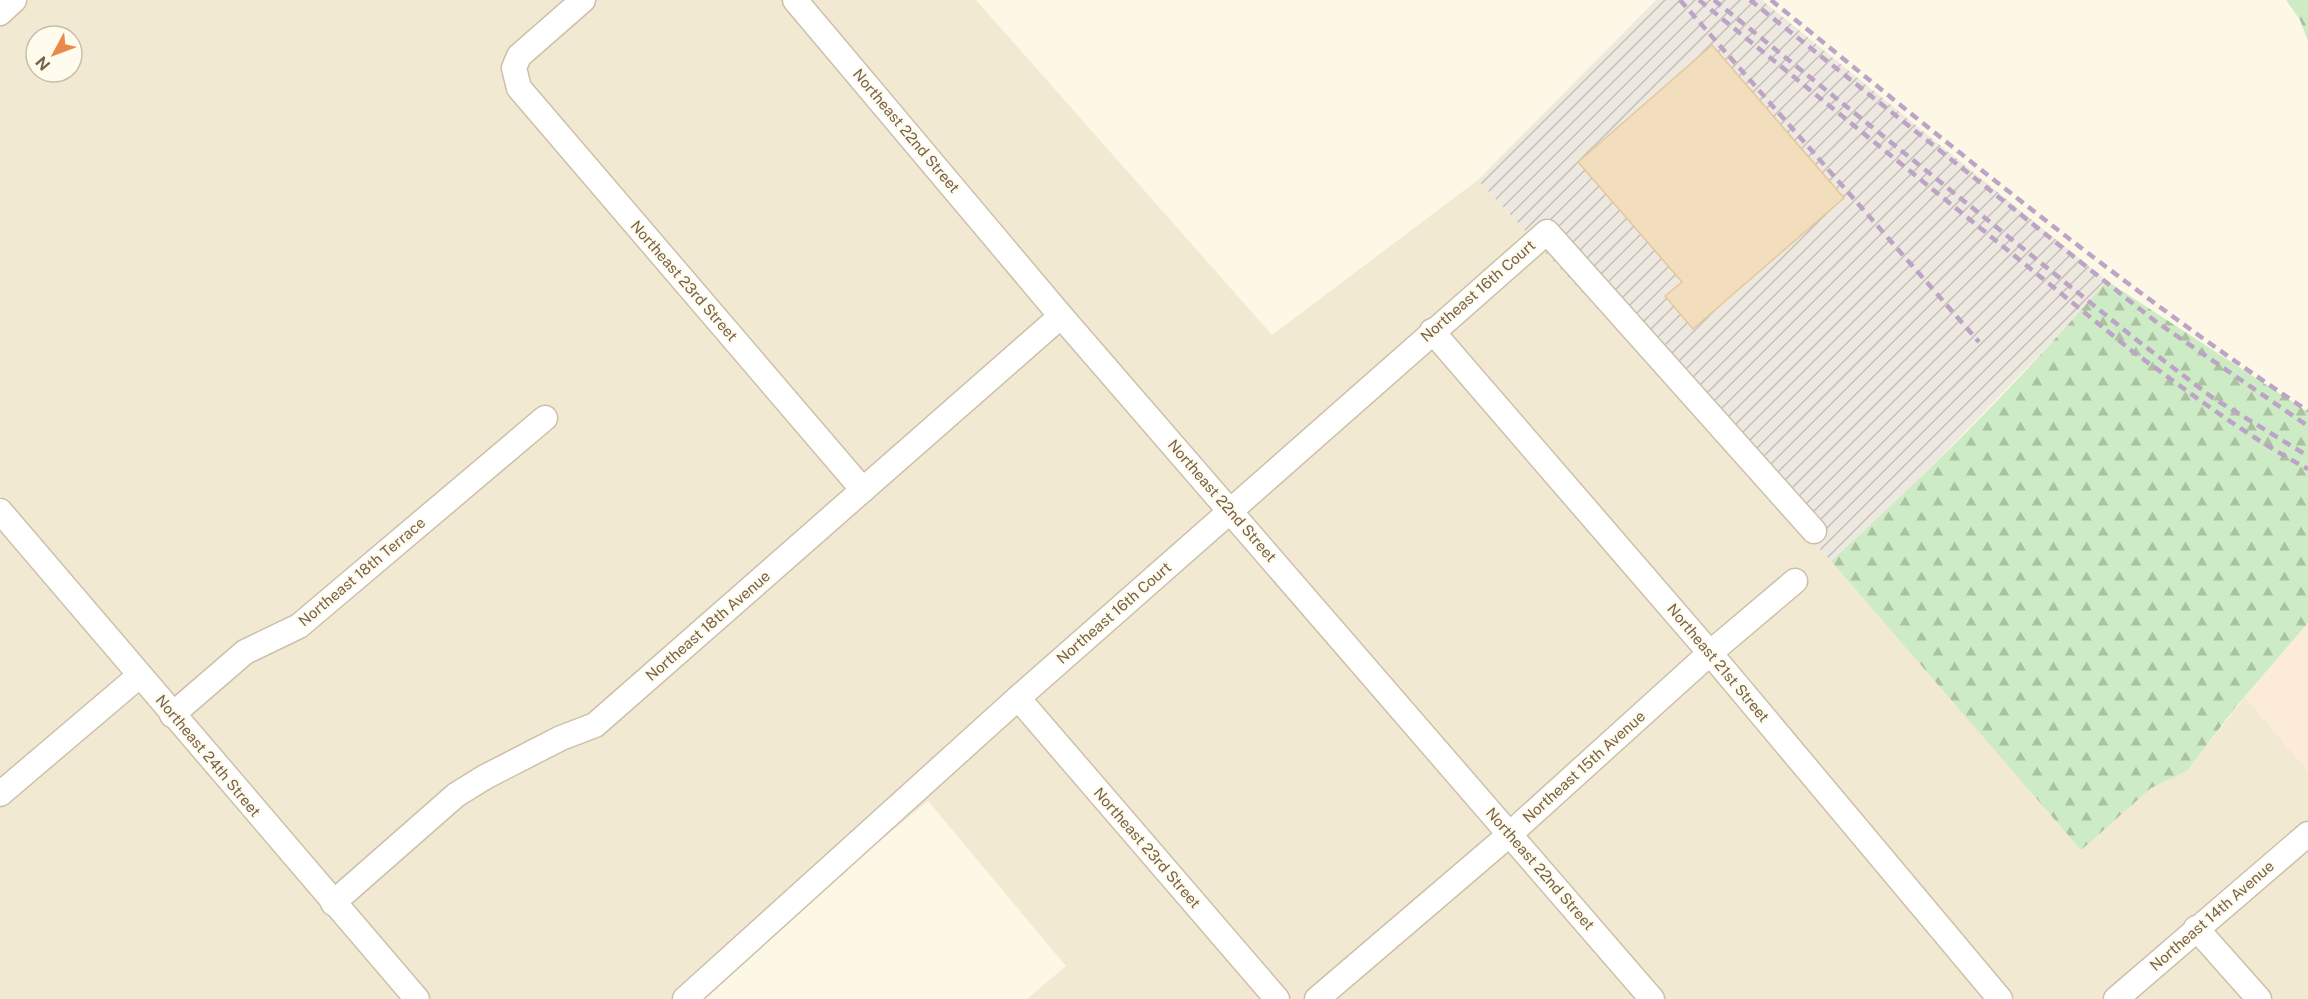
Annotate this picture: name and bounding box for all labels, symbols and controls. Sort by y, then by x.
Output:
north arrow [24,24,84,84]
text: N [32,53,54,74]
street label: Northeast 22nd Street [850,65,963,196]
street label: Northeast 23rd Street [627,217,741,344]
street label: Northeast 16th Court [1417,236,1538,345]
street label: Northeast 22nd Street [1165,436,1280,565]
street label: Northeast 18th Terrace [295,514,428,630]
street label: Northeast 16th Court [1053,558,1174,667]
street label: Northeast 18th Avenue [642,567,773,684]
street label: Northeast 21st Street [1664,600,1773,725]
street label: Northeast 24th Street [152,691,264,820]
street label: Northeast 15th Avenue [1519,707,1648,826]
street label: Northeast 23rd Street [1090,784,1204,911]
street label: Northeast 22nd Street [1483,804,1598,933]
street label: Northeast 14th Avenue [2146,857,2277,974]

